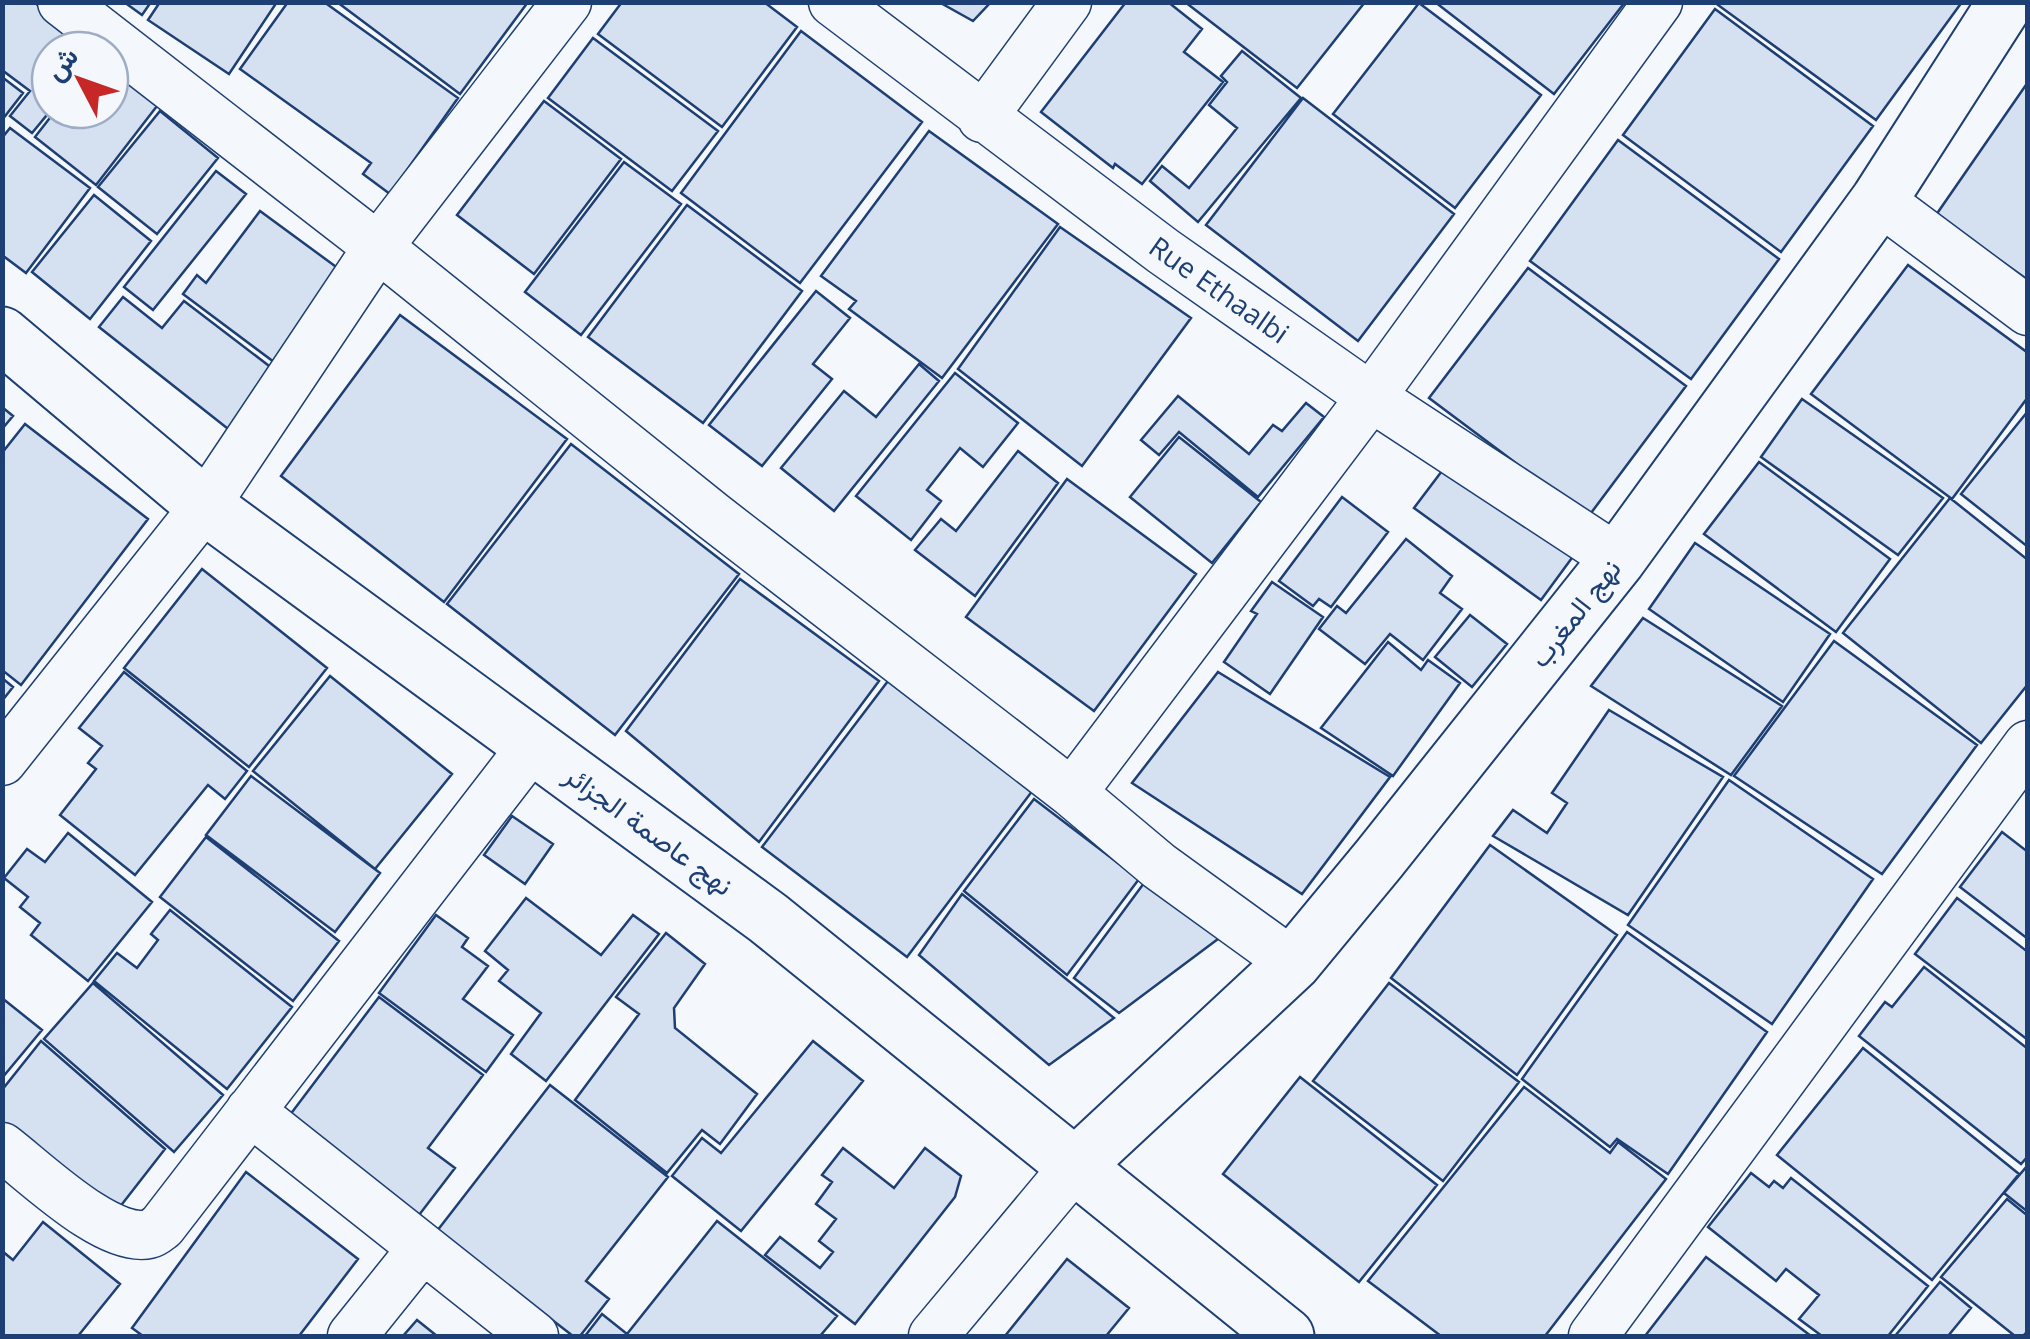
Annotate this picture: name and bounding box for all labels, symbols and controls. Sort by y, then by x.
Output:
north arrow [30,30,130,130]
text: ش [35,38,86,88]
street label: Rue Ethaalbi [1142,227,1297,351]
street label: نهج المغرب [1520,550,1630,676]
street label: نهج عاصمة الجزائر [555,754,742,905]

